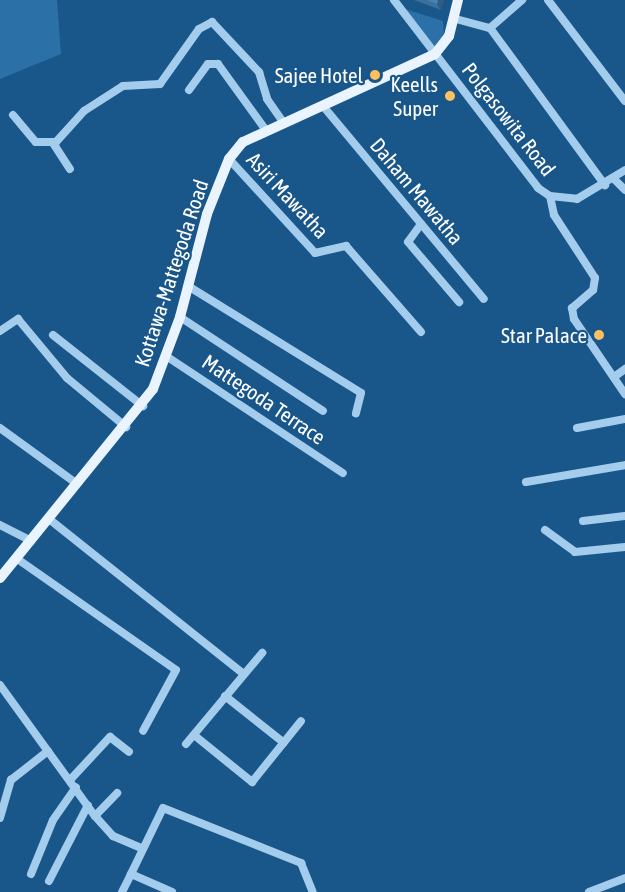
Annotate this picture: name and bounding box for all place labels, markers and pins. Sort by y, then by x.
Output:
place label: Sajee Hotel [275,62,363,88]
marker: Sajee Hotel [368,68,382,82]
place label: Keells Super [391,71,438,121]
marker: Keells Super [443,89,457,103]
place label: Star Palace [501,322,587,348]
marker: Star Palace [592,328,606,342]

